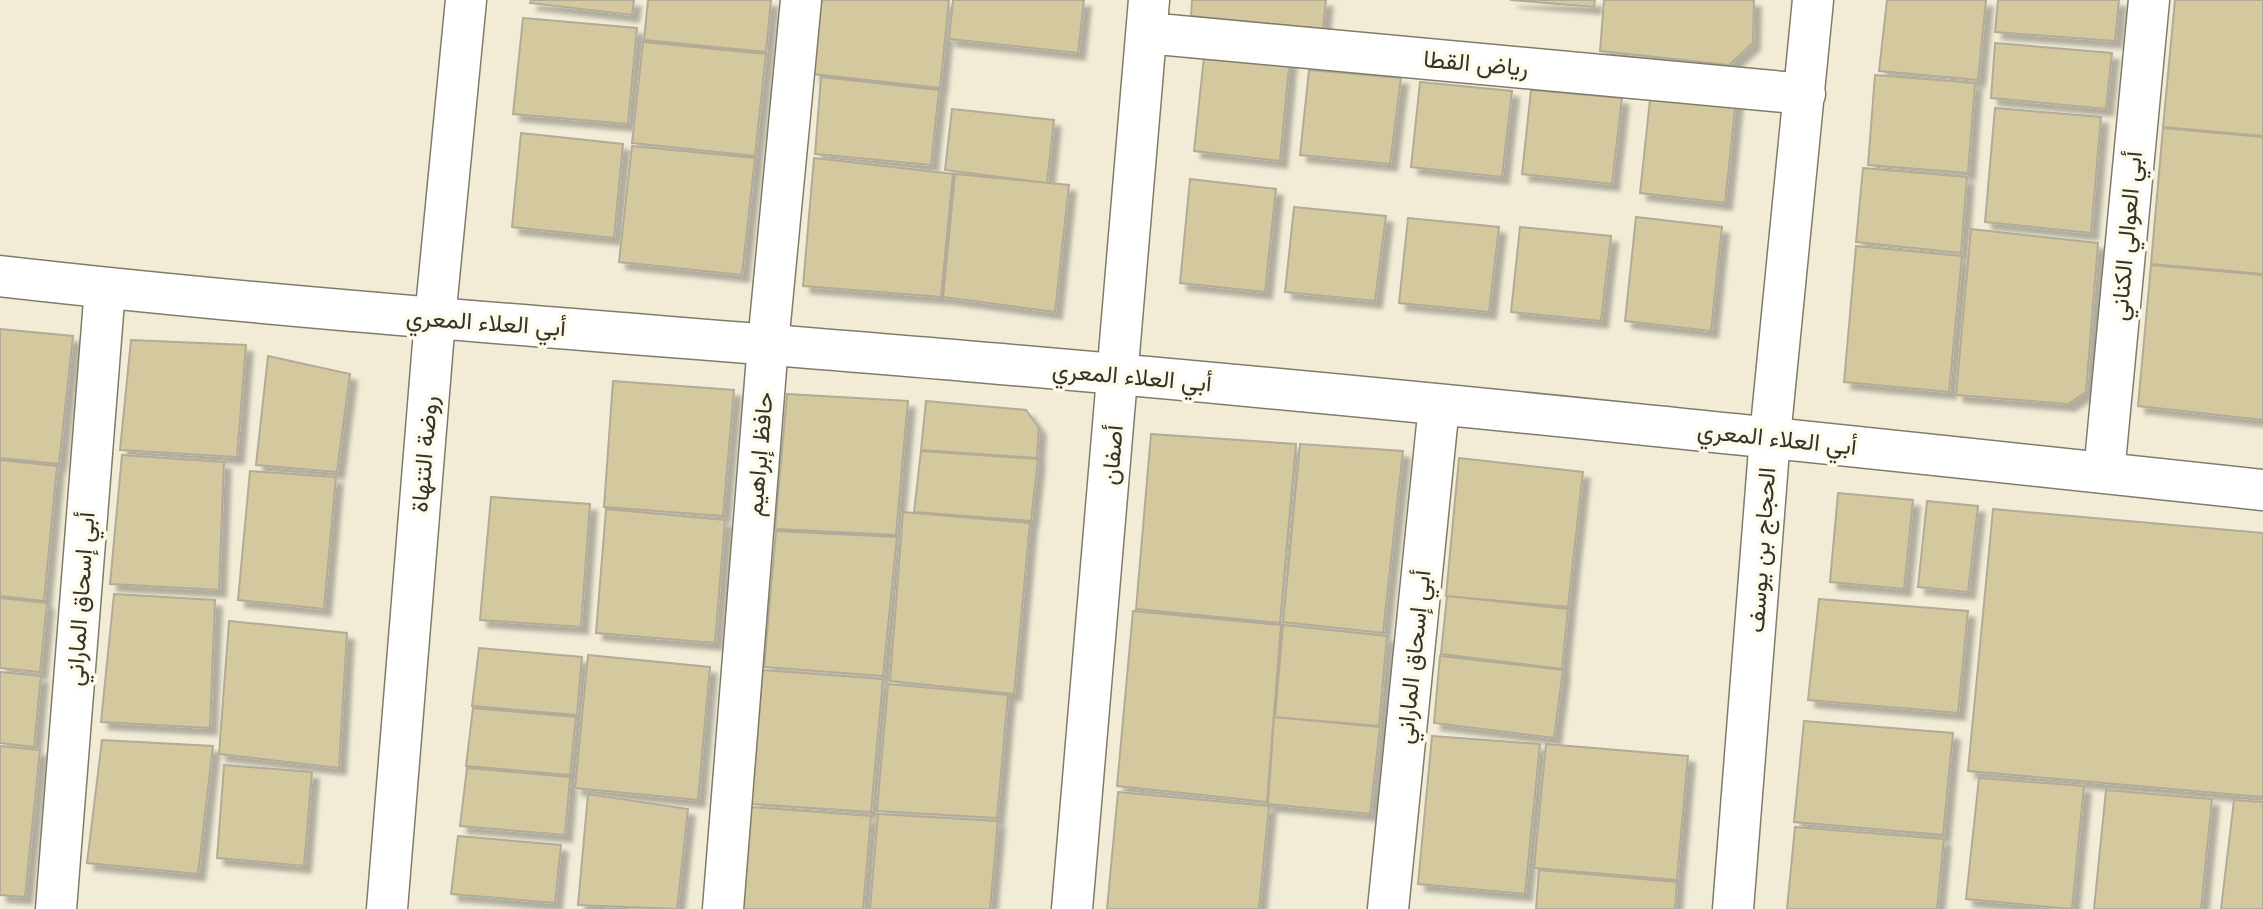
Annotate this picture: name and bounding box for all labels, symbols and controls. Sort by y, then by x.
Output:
street label: رياض القطا [1422,45,1530,83]
street label: أبي العوالي الكناني [2105,150,2153,323]
street label: أبي العلاء المعري [405,303,567,347]
street label: أبي العلاء المعري [1050,356,1213,402]
street label: حافظ إبراهيم [740,391,781,518]
street label: روضة التنهاة [405,395,445,514]
street label: أبي العلاء المعري [1695,416,1859,466]
street label: أصفان [1096,423,1128,486]
street label: الحجاج بن يوسف [1742,466,1783,634]
street label: أبي إسحاق الماراني [60,511,106,687]
street label: أبي إسحاق الماراني [1390,568,1442,746]

